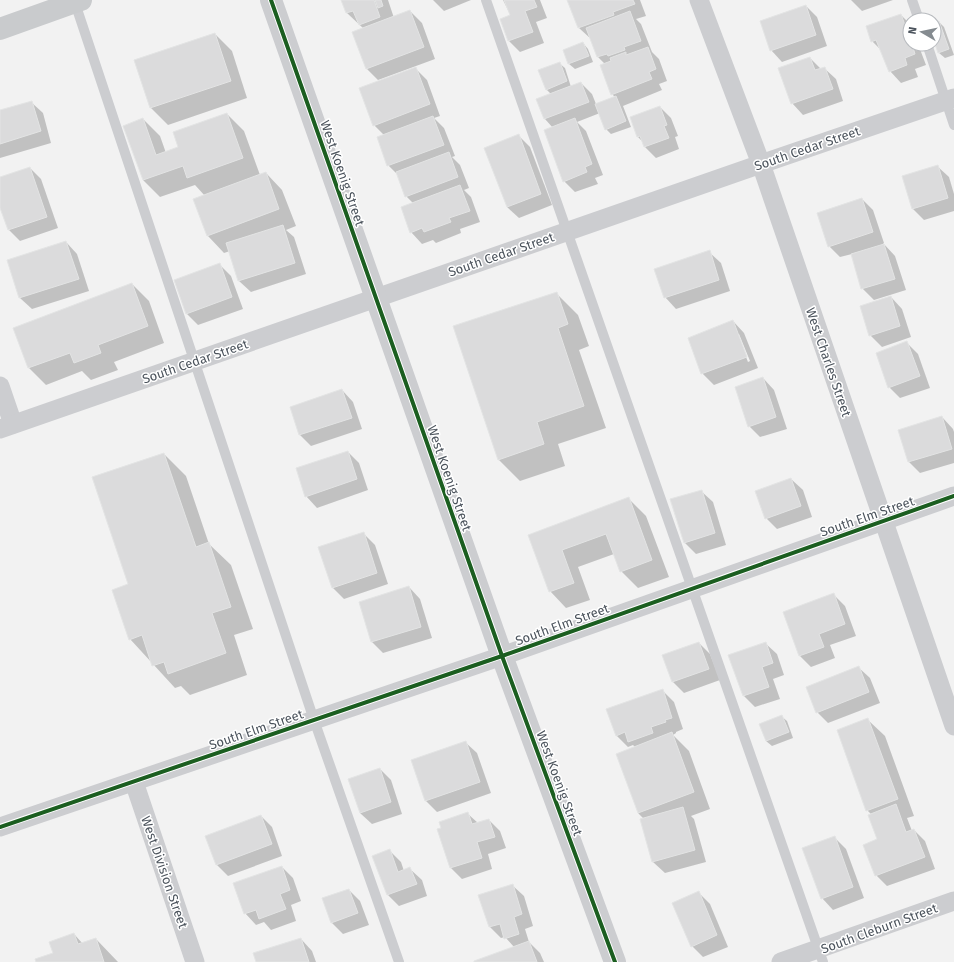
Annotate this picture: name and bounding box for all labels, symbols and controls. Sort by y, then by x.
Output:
north arrow [902,12,942,52]
text: N [906,26,920,35]
street label: West Koenig Street [317,118,368,228]
street label: South Cedar Street [752,123,862,174]
street label: South Cedar Street [446,229,556,280]
street label: West Charles Street [803,306,854,419]
street label: South Cedar Street [140,336,250,387]
street label: West Koenig Street [424,423,475,533]
street label: South Elm Street [818,493,916,540]
street label: South Elm Street [513,600,611,648]
street label: South Elm Street [207,706,305,753]
street label: West Koenig Street [534,729,586,838]
street label: West Division Street [138,814,191,931]
street label: South Cleburn Street [819,900,940,956]

